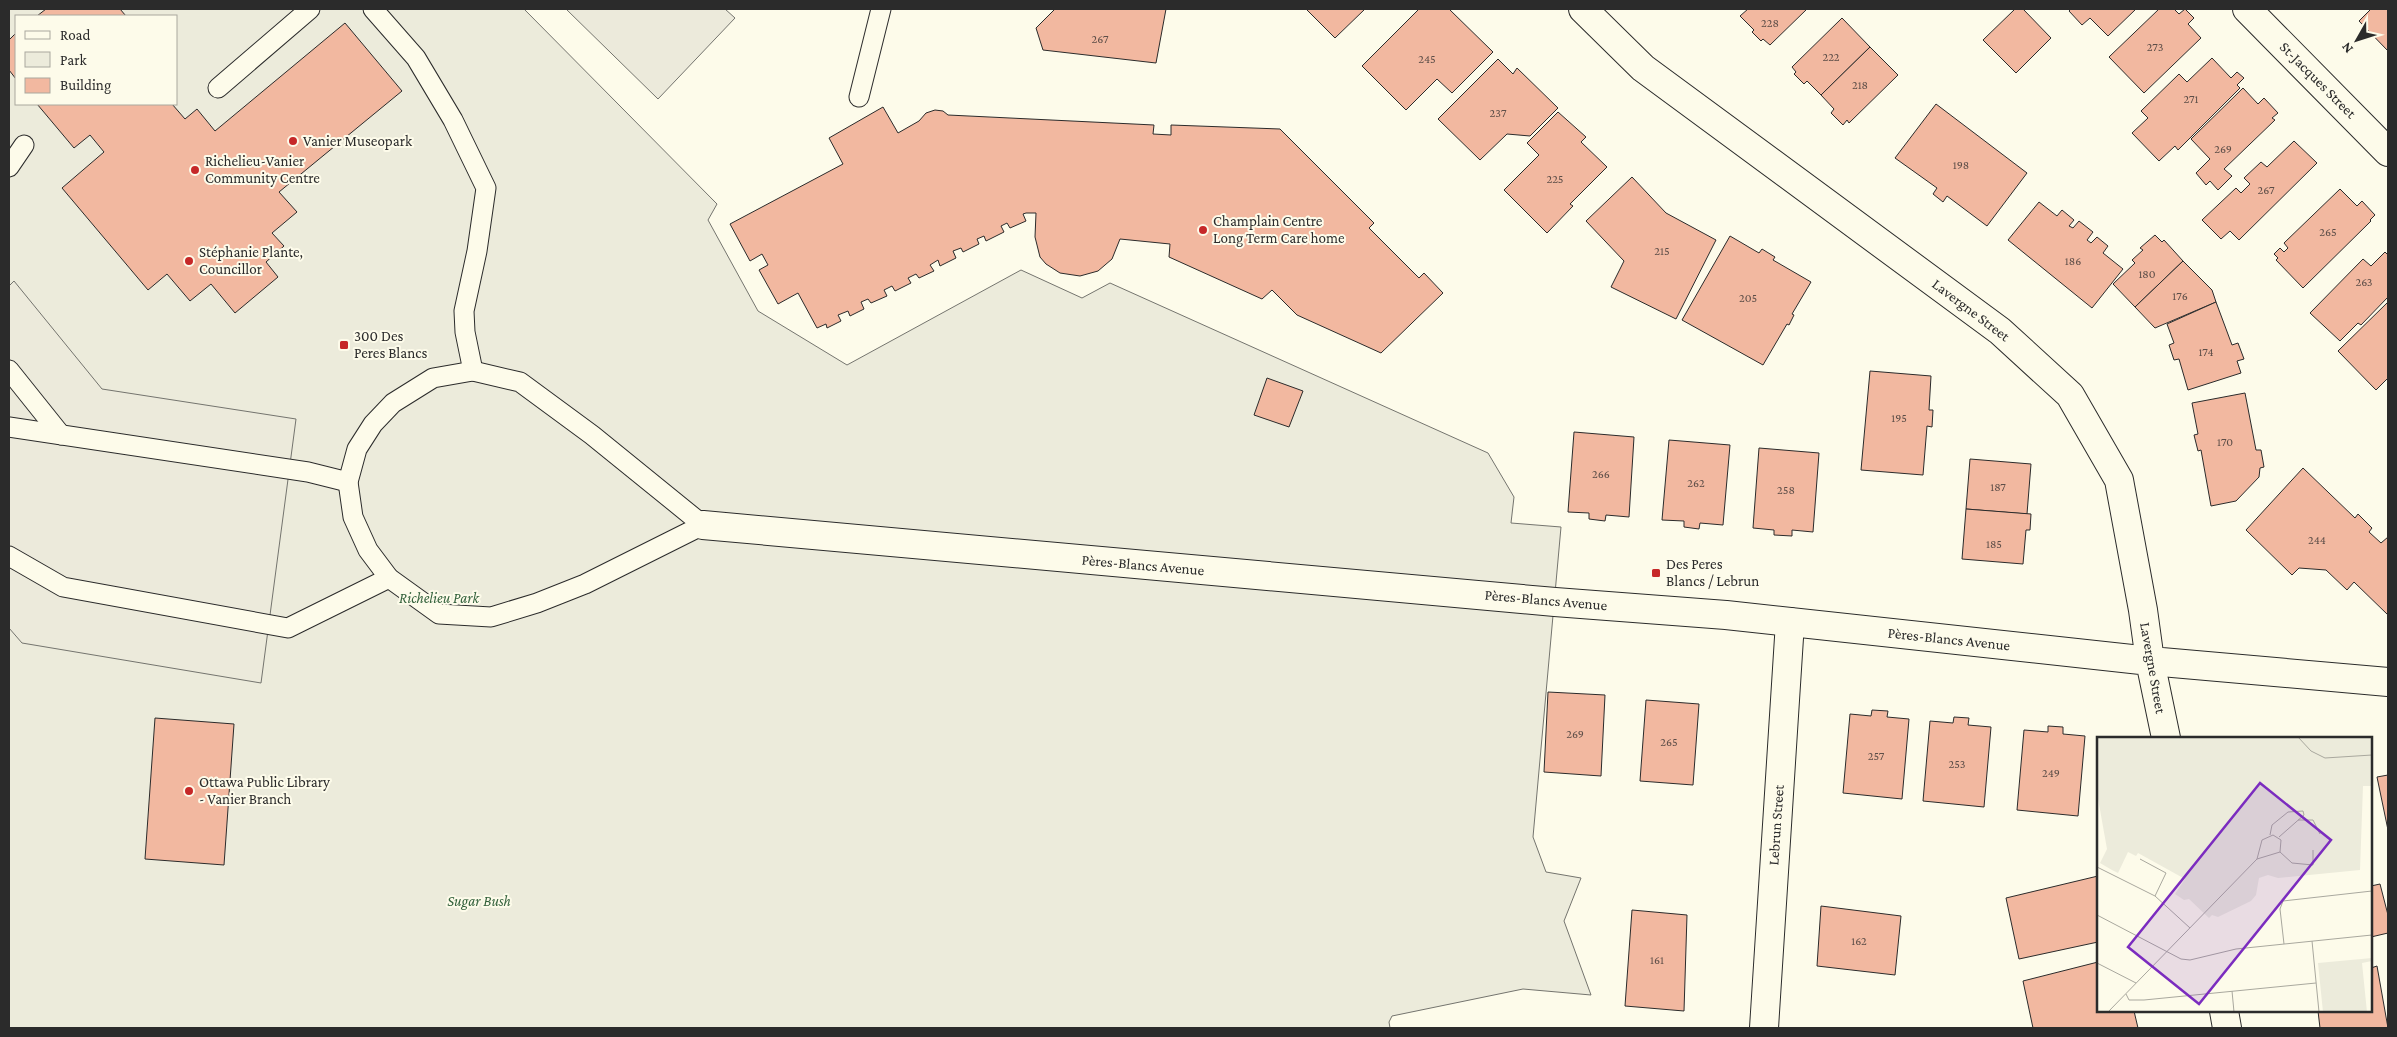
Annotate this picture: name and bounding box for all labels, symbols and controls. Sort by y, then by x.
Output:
legend [15,15,178,105]
north arrow [2332,15,2382,65]
house number: 228 [1761,16,1779,30]
text: Road [60,27,91,43]
house number: 267 [1092,32,1109,46]
street label: St-Jacques Street [2276,39,2360,123]
text: N [2337,39,2356,57]
house number: 273 [2147,40,2164,54]
house number: 222 [1822,50,1840,64]
text: Park [60,52,87,68]
house number: 245 [1418,52,1436,66]
text: Building [60,77,111,94]
house number: 218 [1852,78,1868,92]
house number: 271 [2183,92,2199,106]
house number: 237 [1490,106,1507,120]
place label: Vanier Museopark [303,133,413,150]
marker: Vanier Museopark [287,135,299,147]
house number: 269 [2214,142,2232,156]
place label: Richelieu-Vanier Community Centre [205,153,320,187]
house number: 198 [1953,158,1969,172]
marker: Richelieu-Vanier Community Centre [189,164,201,176]
house number: 225 [1546,172,1564,186]
house number: 267 [2258,183,2275,197]
place label: Champlain Centre Long Term Care home [1213,213,1345,247]
marker: Champlain Centre Long Term Care home [1197,224,1209,236]
house number: 265 [2319,225,2337,239]
place label: Stéphanie Plante, Councillor [199,244,303,277]
house number: 215 [1654,244,1670,258]
house number: 186 [2065,254,2081,268]
marker: Stéphanie Plante, Councillor [183,255,195,267]
house number: 180 [2138,267,2156,281]
house number: 263 [2355,275,2373,289]
street label: Lavergne Street [1929,276,2014,346]
house number: 176 [2172,289,2188,303]
house number: 205 [1739,291,1757,305]
place label: 300 Des Peres Blancs [354,328,428,361]
marker: 300 Des Peres Blancs [338,339,350,351]
house number: 174 [2198,345,2214,359]
house number: 195 [1891,411,1907,425]
house number: 170 [2217,435,2233,449]
house number: 266 [1592,467,1610,481]
house number: 262 [1687,476,1705,490]
house number: 187 [1990,480,2006,494]
house number: 258 [1777,483,1795,497]
house number: 244 [2308,533,2326,547]
house number: 185 [1986,537,2002,551]
street label: Pères-Blancs Avenue [1081,552,1205,578]
place label: Des Peres Blancs / Lebrun [1666,556,1759,589]
marker: Des Peres Blancs / Lebrun [1650,567,1662,579]
street label: Pères-Blancs Avenue [1484,587,1608,613]
park label: Richelieu Park [399,590,480,606]
street label: Lavergne Street [2136,621,2169,716]
street label: Pères-Blancs Avenue [1887,625,2011,653]
house number: 269 [1566,727,1584,741]
house number: 265 [1660,735,1678,749]
inset map [2097,737,2372,1012]
house number: 257 [1868,749,1885,763]
house number: 253 [1949,757,1966,771]
house number: 249 [2042,766,2060,780]
place label: Ottawa Public Library - Vanier Branch [199,774,330,807]
street label: Lebrun Street [1765,783,1787,866]
marker: Ottawa Public Library - Vanier Branch [183,785,195,797]
park label: Sugar Bush [447,893,511,910]
house number: 162 [1851,934,1867,948]
house number: 161 [1650,953,1664,967]

